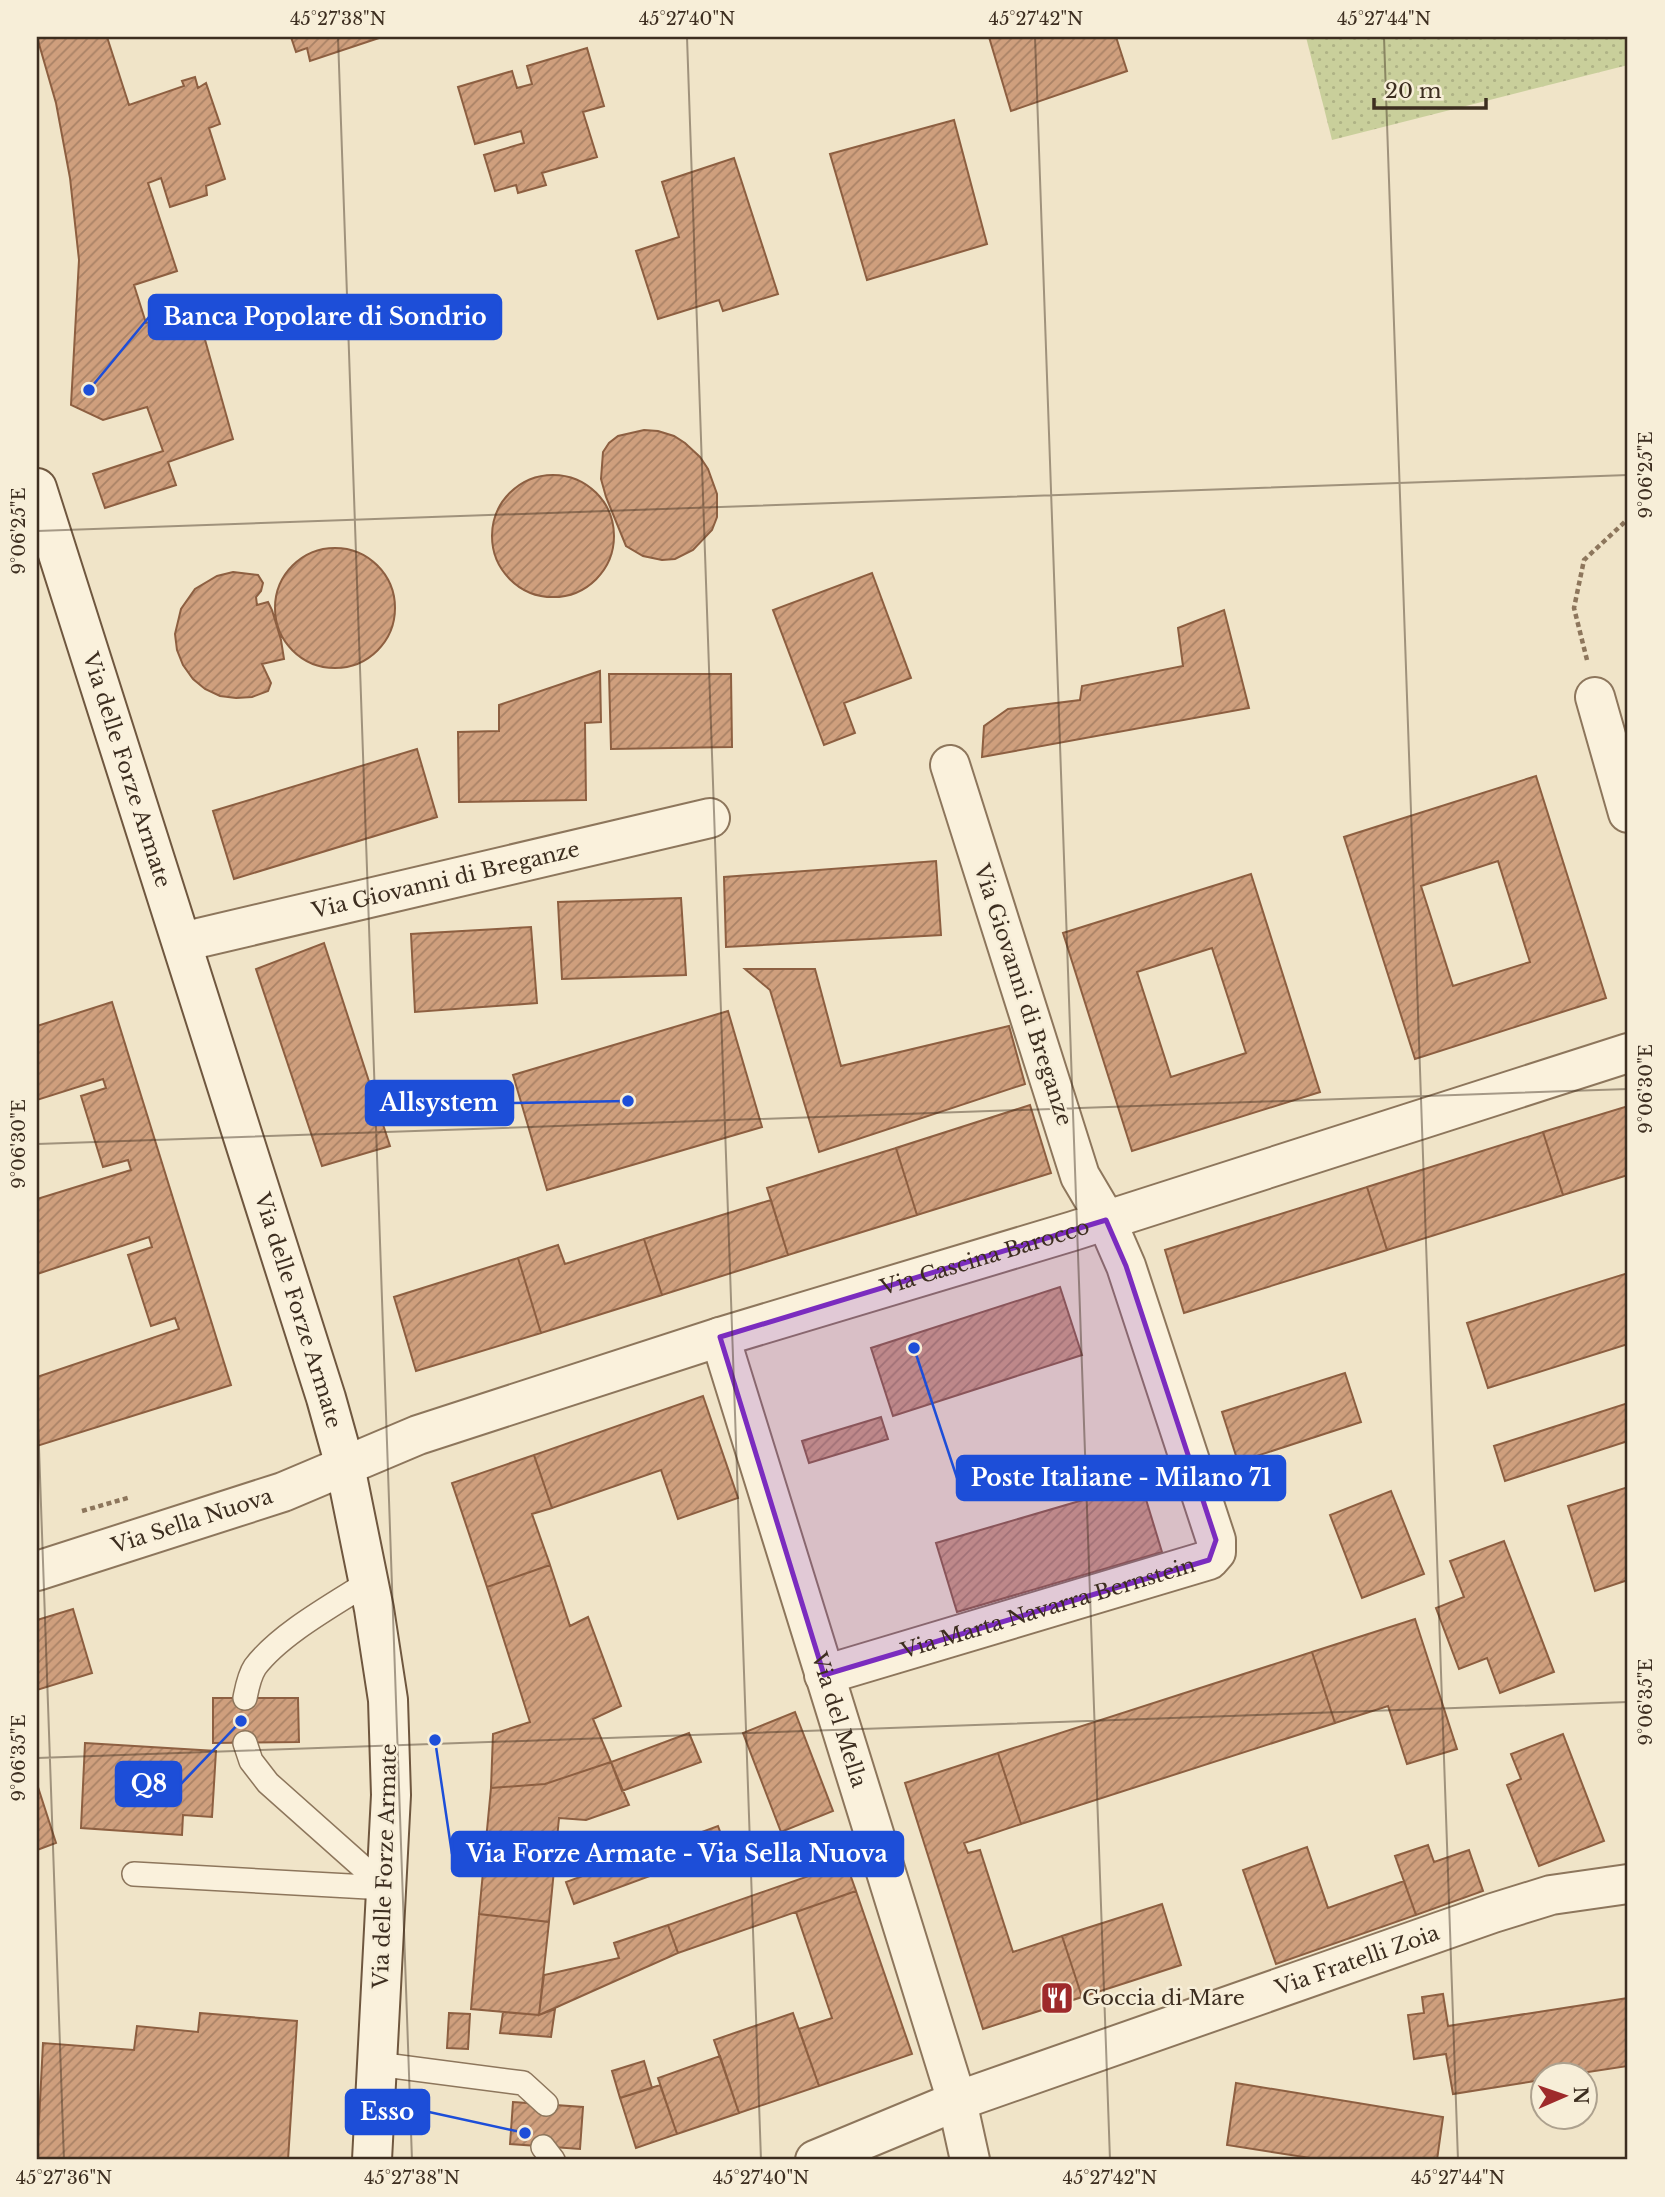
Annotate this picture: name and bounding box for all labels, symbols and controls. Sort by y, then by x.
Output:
text: 45°27'38"N [290,8,386,30]
text: 45°27'40"N [639,8,735,30]
text: 45°27'42"N [989,8,1083,30]
text: 45°27'44"N [1337,8,1431,30]
scale bar [1374,66,1486,110]
text: 20 m [1385,78,1442,104]
callout: Banca Popolare di Sondrio [149,295,501,339]
text: Banca Popolare di Sondrio [163,303,487,331]
text: 9°06'25"E [1635,431,1657,519]
text: 9°06'25"E [8,487,30,575]
street label: Via delle Forze Armate [77,648,176,891]
street label: Via Giovanni di Breganze [309,836,582,924]
street label: Via Giovanni di Breganze [968,860,1078,1129]
text: 9°06'30"E [1635,1044,1657,1134]
callout: Allsystem [366,1081,513,1125]
text: Allsystem [379,1089,499,1117]
text: 9°06'30"E [8,1099,30,1189]
street label: Via delle Forze Armate [248,1189,347,1431]
street label: Via Cascina Barocco [876,1214,1093,1301]
callout: Poste Italiane - Milano 71 [957,1456,1285,1500]
text: Poste Italiane - Milano 71 [971,1464,1271,1492]
street label: Via Sella Nuova [107,1483,276,1559]
street label: Via Marta Navarra Bernstein [897,1552,1198,1665]
street label: Via del Mella [805,1648,872,1791]
text: 9°06'35"E [1635,1658,1657,1746]
text: 9°06'35"E [8,1714,30,1802]
street label: Via delle Forze Armate [368,1743,402,1990]
callout: Q8 [116,1762,181,1806]
text: Q8 [131,1770,167,1798]
callout: Via Forze Armate - Via Sella Nuova [452,1832,903,1876]
text: Via Forze Armate - Via Sella Nuova [465,1840,888,1868]
street label: Via Fratelli Zoia [1271,1920,1443,2002]
restaurant icon: Goccia di Mare [1038,1979,1076,2017]
place label: Goccia di Mare [1082,1985,1245,2011]
north arrow [1528,2060,1598,2130]
text: N [1569,2086,1592,2105]
callout: Esso [346,2090,429,2134]
text: Esso [360,2098,414,2126]
text: 45°27'36"N [16,2167,112,2189]
text: 45°27'38"N [364,2167,460,2189]
text: 45°27'40"N [713,2167,809,2189]
text: 45°27'42"N [1063,2167,1157,2189]
text: 45°27'44"N [1411,2167,1505,2189]

